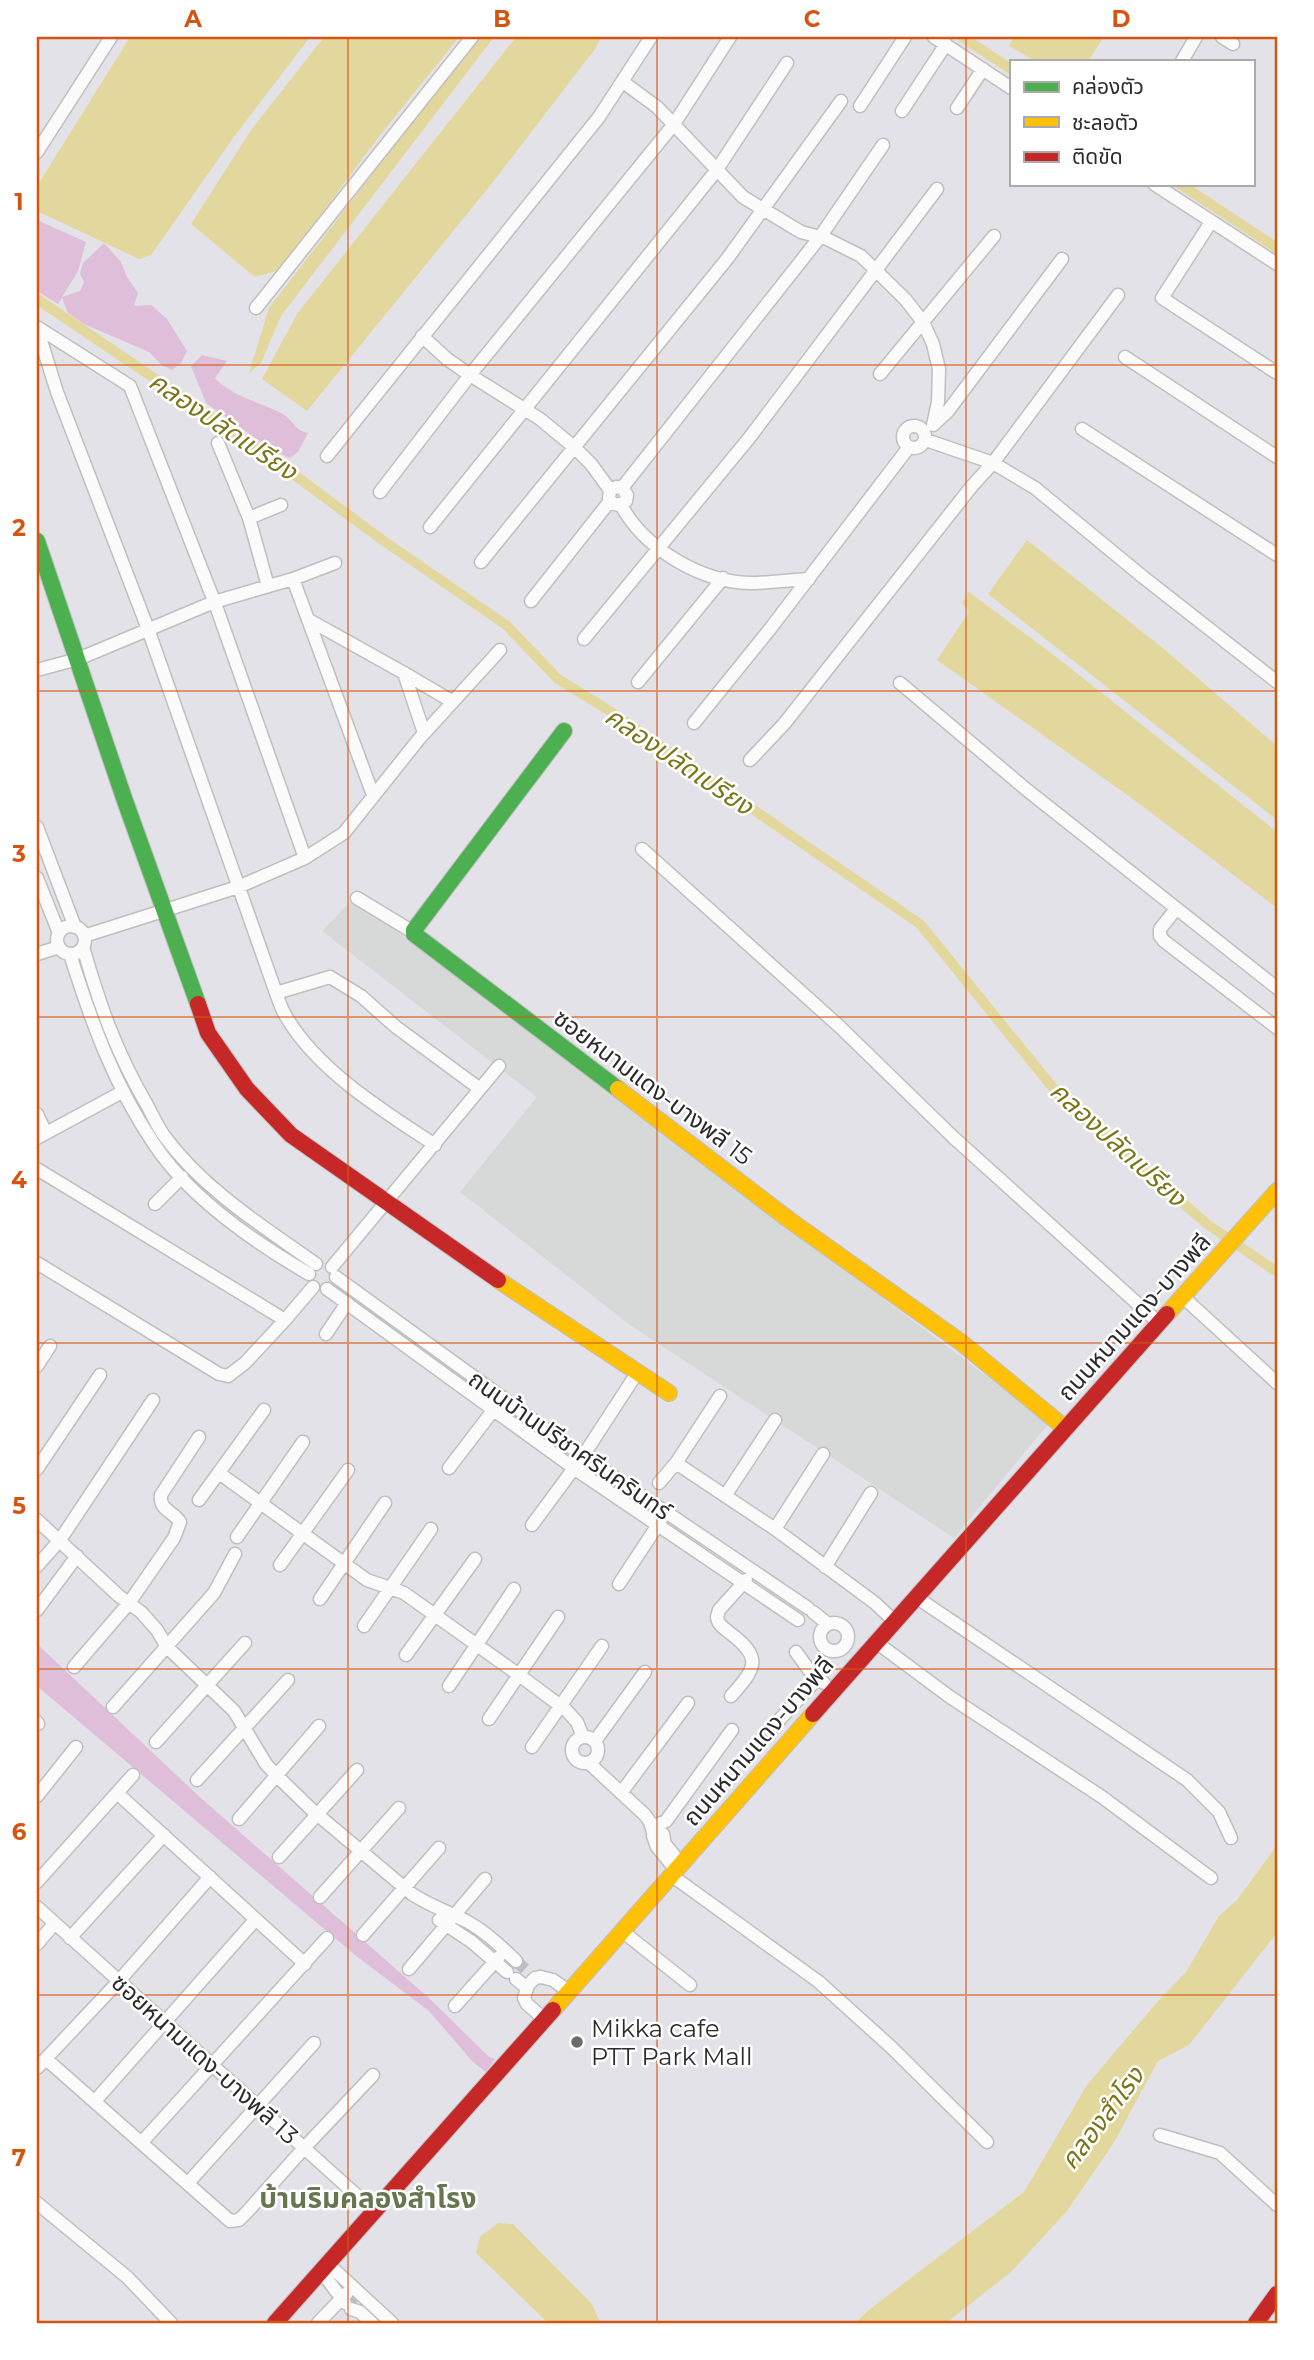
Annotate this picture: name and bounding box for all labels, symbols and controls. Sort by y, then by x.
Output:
text: A [183,5,202,33]
text: B [493,5,511,33]
text: C [804,5,821,33]
text: D [1112,5,1131,33]
legend [1010,60,1254,186]
text: คล่องตัว [1072,74,1144,99]
text: ชะลอตัว [1072,110,1138,135]
text: ติดขัด [1072,144,1123,169]
text: 1 [14,188,24,216]
water label: คลองปลัดเปรียง [143,365,304,488]
text: 2 [12,514,26,542]
water label: คลองปลัดเปรียง [599,700,760,823]
text: 3 [11,840,26,868]
street label: ซอยหนามแดง-บางพลี 15 [548,1003,758,1171]
water label: คลองปลัดเปรียง [1044,1075,1193,1214]
text: 4 [11,1166,27,1194]
street label: ถนนหนามแดง-บางพลี [1051,1227,1217,1407]
street label: ถนนบ้านปรีชาศรีนครินทร์ [463,1364,678,1527]
text: 5 [12,1492,26,1520]
street label: ถนนหนามแดง-บางพลี [677,1650,839,1832]
text: 6 [12,1818,27,1846]
street label: ซอยหนามแดง-บางพลี 13 [106,1968,304,2150]
place label: Mikka cafe PTT Park Mall [591,2014,753,2071]
marker: Mikka cafe PTT Park Mall [569,2034,585,2050]
water label: คลองสำโรง [1053,2060,1151,2175]
text: 7 [12,2144,26,2172]
district label: บ้านริมคลองสำโรง [259,2181,477,2215]

